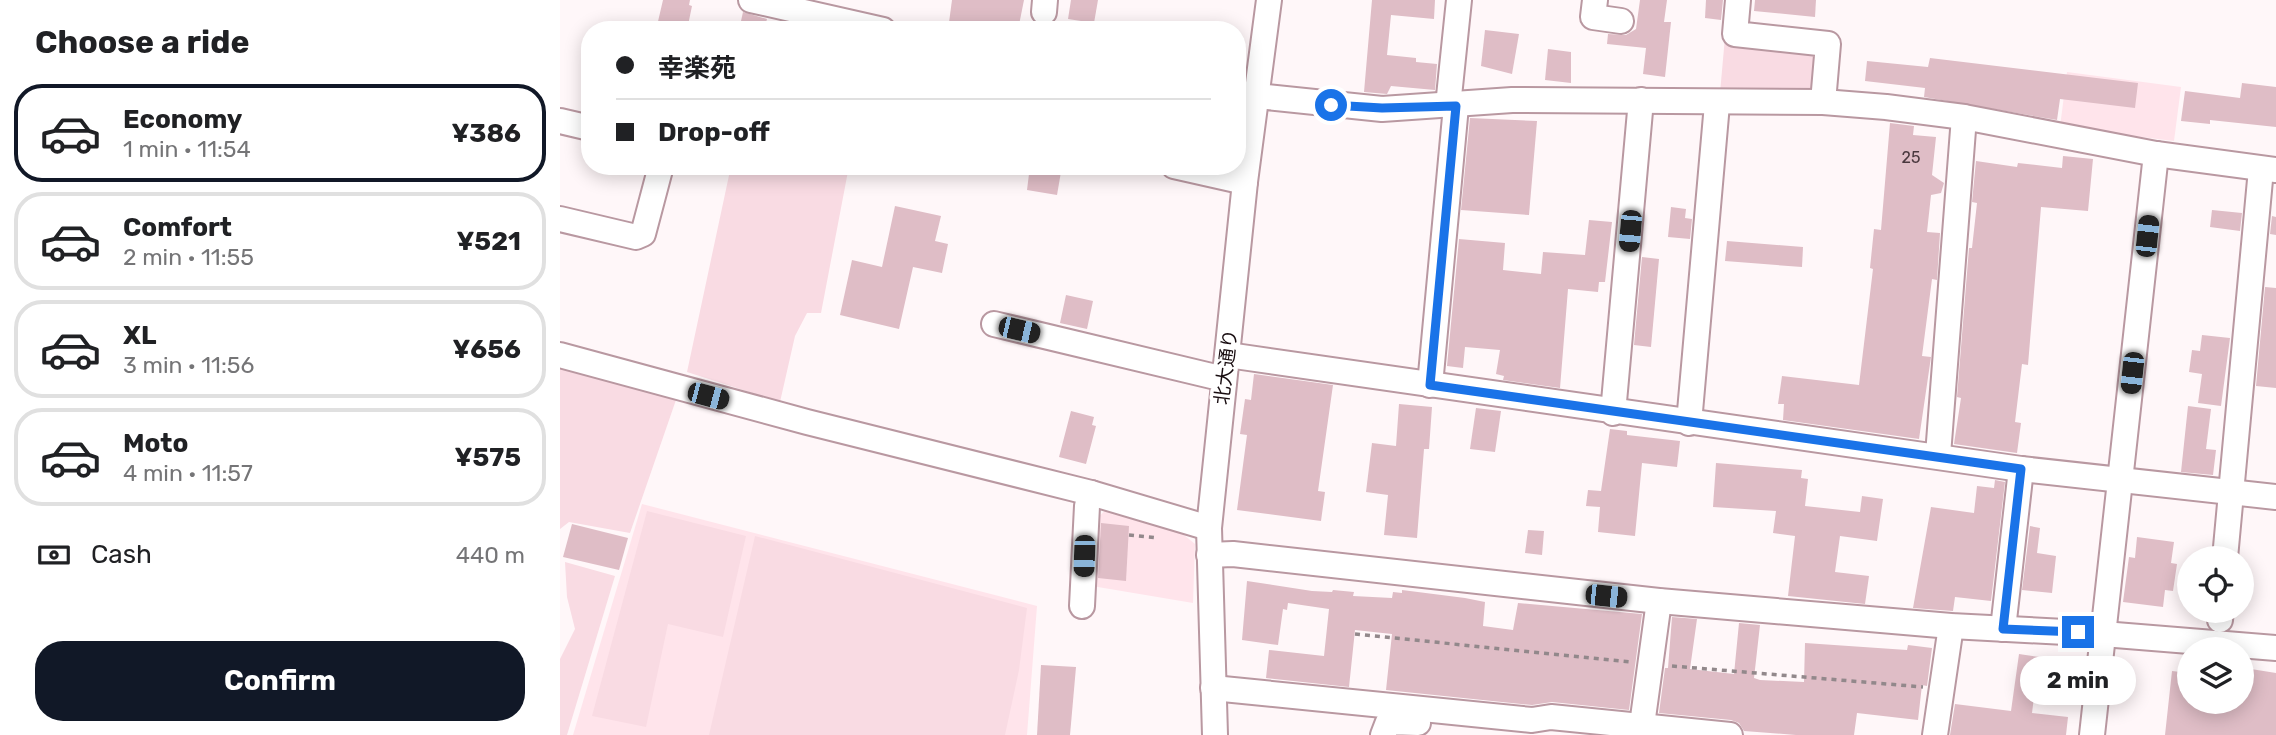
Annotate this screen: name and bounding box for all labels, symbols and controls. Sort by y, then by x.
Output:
text: Choose a ride [35,23,249,61]
text: 幸楽苑 [658,53,736,84]
route start [1315,89,1347,121]
icon: car [39,102,102,165]
text: Economy [123,104,242,135]
text: Drop-off [658,117,770,148]
text: ¥386 [451,118,521,149]
text: 1 min · 11:54 [123,135,251,163]
house number: 25 [1902,148,1920,167]
car [1618,209,1643,253]
icon: car [39,210,102,273]
text: Comfort [123,212,232,243]
car [2135,214,2160,258]
text: ¥521 [456,226,521,257]
text: 2 min · 11:55 [123,243,254,271]
car [997,315,1042,345]
icon: car [39,318,102,381]
text: XL [123,320,156,351]
street label: 北大通り [1210,328,1242,406]
text: ¥656 [452,334,521,365]
text: 3 min · 11:56 [123,351,254,379]
car [2120,351,2145,395]
car [685,380,732,412]
icon: car [39,426,102,489]
text: Moto [123,428,188,459]
text: ¥575 [455,442,521,473]
text: 4 min · 11:57 [123,459,253,487]
car [1073,535,1096,577]
icon: cash [35,536,73,574]
text: Cash [91,539,152,570]
text: 440 m [456,541,525,569]
map controls [2177,546,2254,714]
button: locate [2177,546,2254,623]
car [1585,583,1628,609]
route end [2062,616,2094,648]
button: layers [2177,637,2254,714]
button: Confirm [35,641,525,721]
callout: 2 min [2020,656,2136,706]
text: 2 min [2047,666,2109,694]

